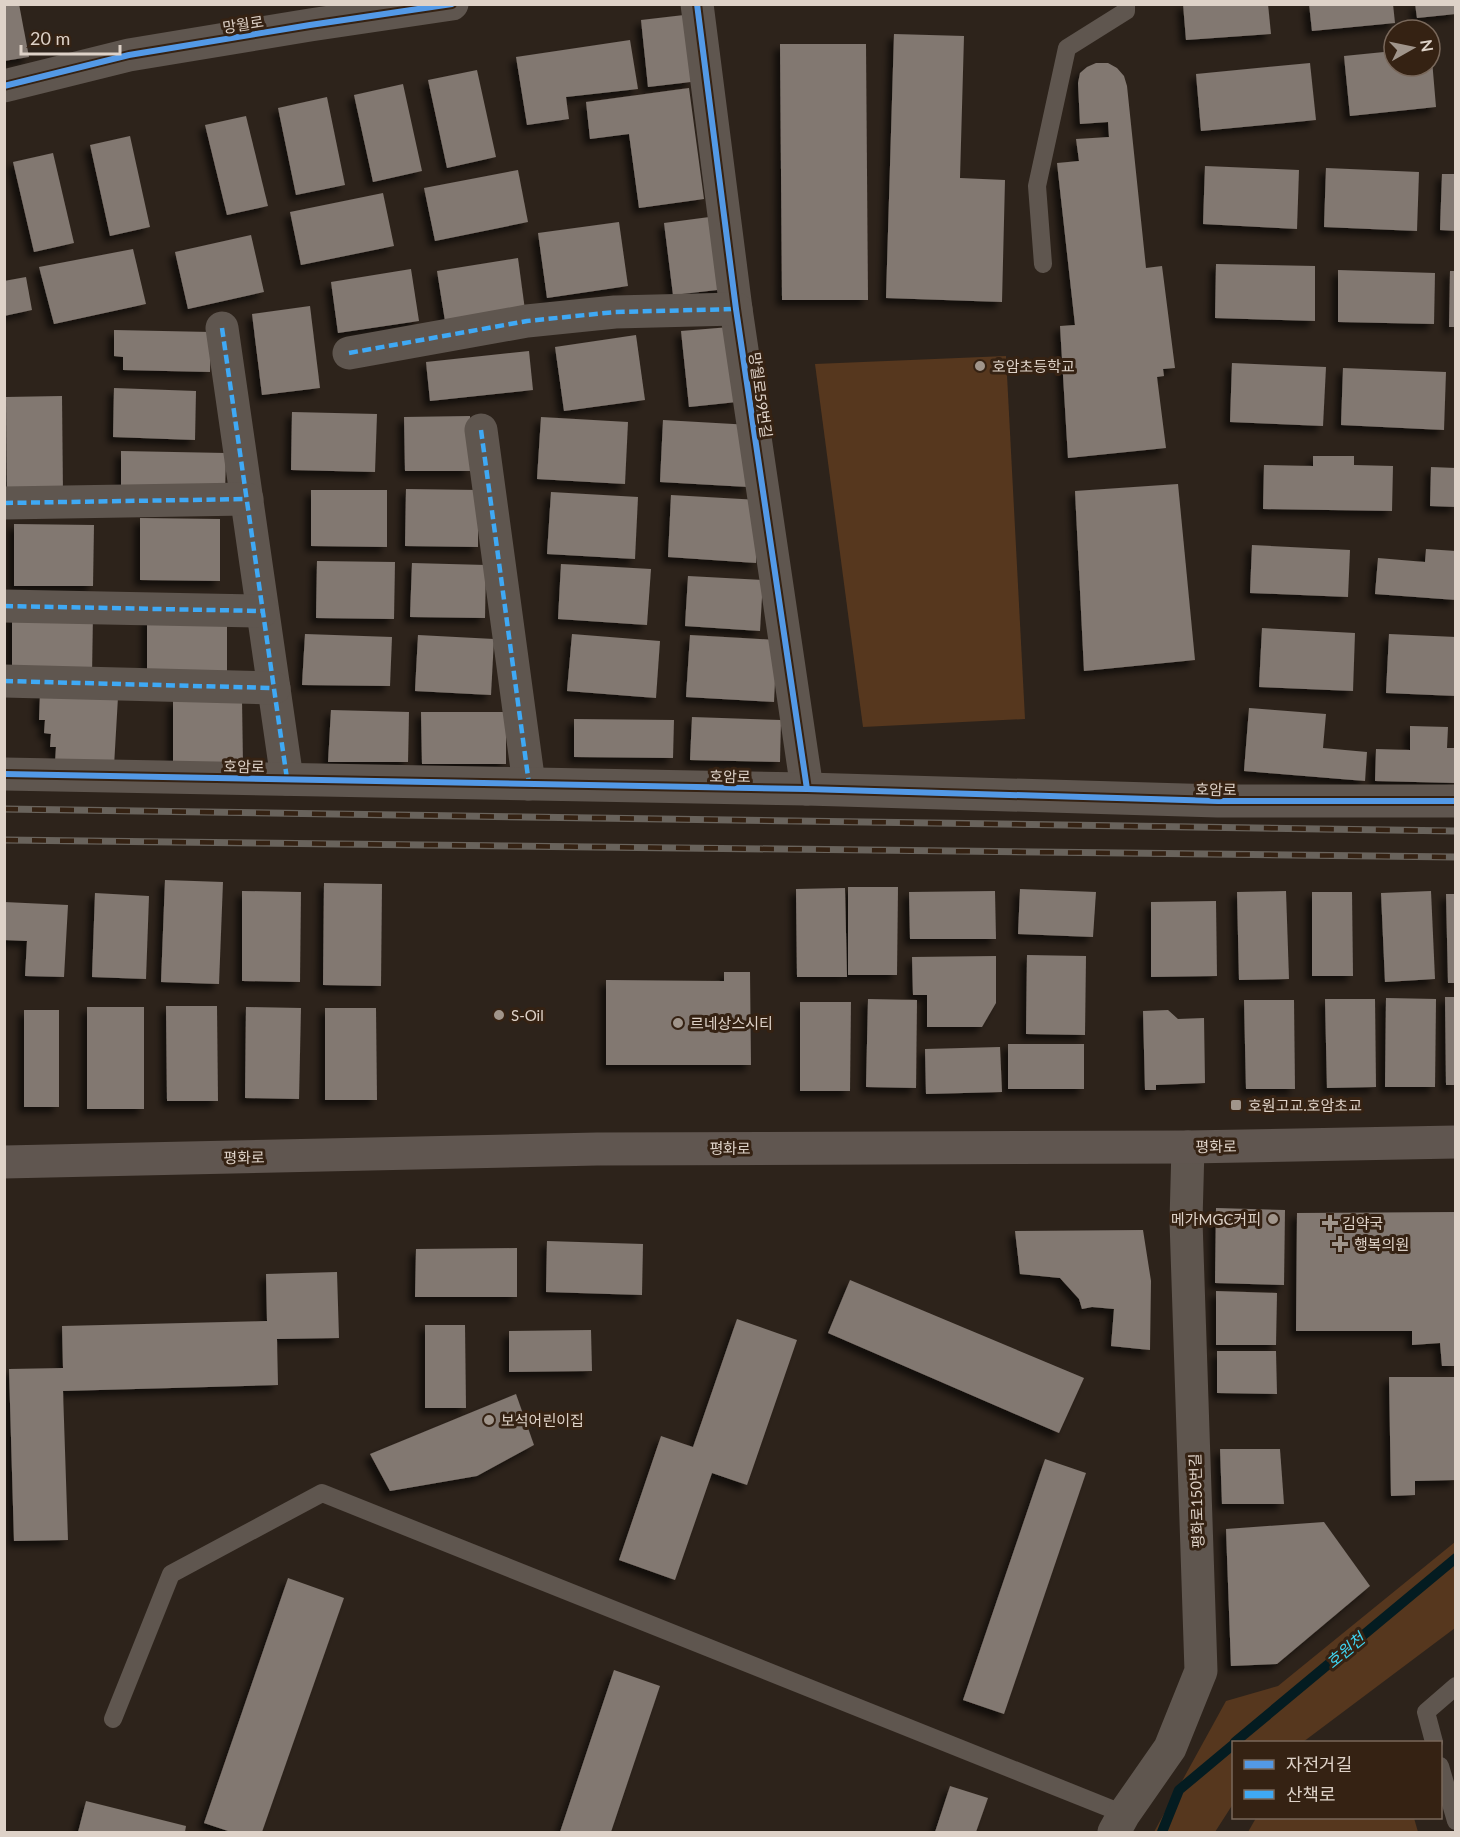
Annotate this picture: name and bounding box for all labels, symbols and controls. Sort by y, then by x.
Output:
street label: 망월로 [221,12,265,36]
scale bar [21,18,120,56]
north arrow [1382,18,1442,78]
text: 20 m [30,27,70,49]
text: N [1417,38,1438,53]
street label: 망월로59번길 [746,351,776,439]
place label: 호암초등학교 [992,357,1075,375]
marker: 호암초등학교 [973,359,987,373]
street label: 호암로 [223,757,265,775]
street label: 호암로 [709,767,751,785]
street label: 호암로 [1195,780,1237,798]
place label: S-Oil [511,1006,544,1024]
marker: S-Oil [492,1008,506,1022]
place label: 르네상스시티 [690,1014,773,1032]
marker: 르네상스시티 [671,1016,685,1030]
place label: 호원고교.호암초교 [1248,1096,1362,1114]
marker: 호원고교.호암초교 [1229,1098,1243,1112]
street label: 평화로 [1195,1137,1237,1155]
street label: 평화로 [709,1139,751,1157]
street label: 평화로 [223,1148,265,1166]
place label: 메가MGC커피 [1171,1210,1261,1228]
marker: 메가MGC커피 [1266,1212,1280,1226]
place label: 김약국 [1342,1214,1383,1232]
marker: 김약국 [1323,1216,1337,1230]
marker: 행복의원 [1331,1235,1349,1253]
place label: 행복의원 [1354,1235,1409,1253]
place label: 보석어린이집 [501,1411,584,1429]
marker: 보석어린이집 [482,1413,496,1427]
street label: 평화로150번길 [1185,1453,1207,1549]
water label: 호원천 [1322,1627,1370,1671]
legend [1232,1741,1442,1819]
text: 자전거길 [1286,1753,1352,1775]
text: 산책로 [1286,1783,1336,1805]

